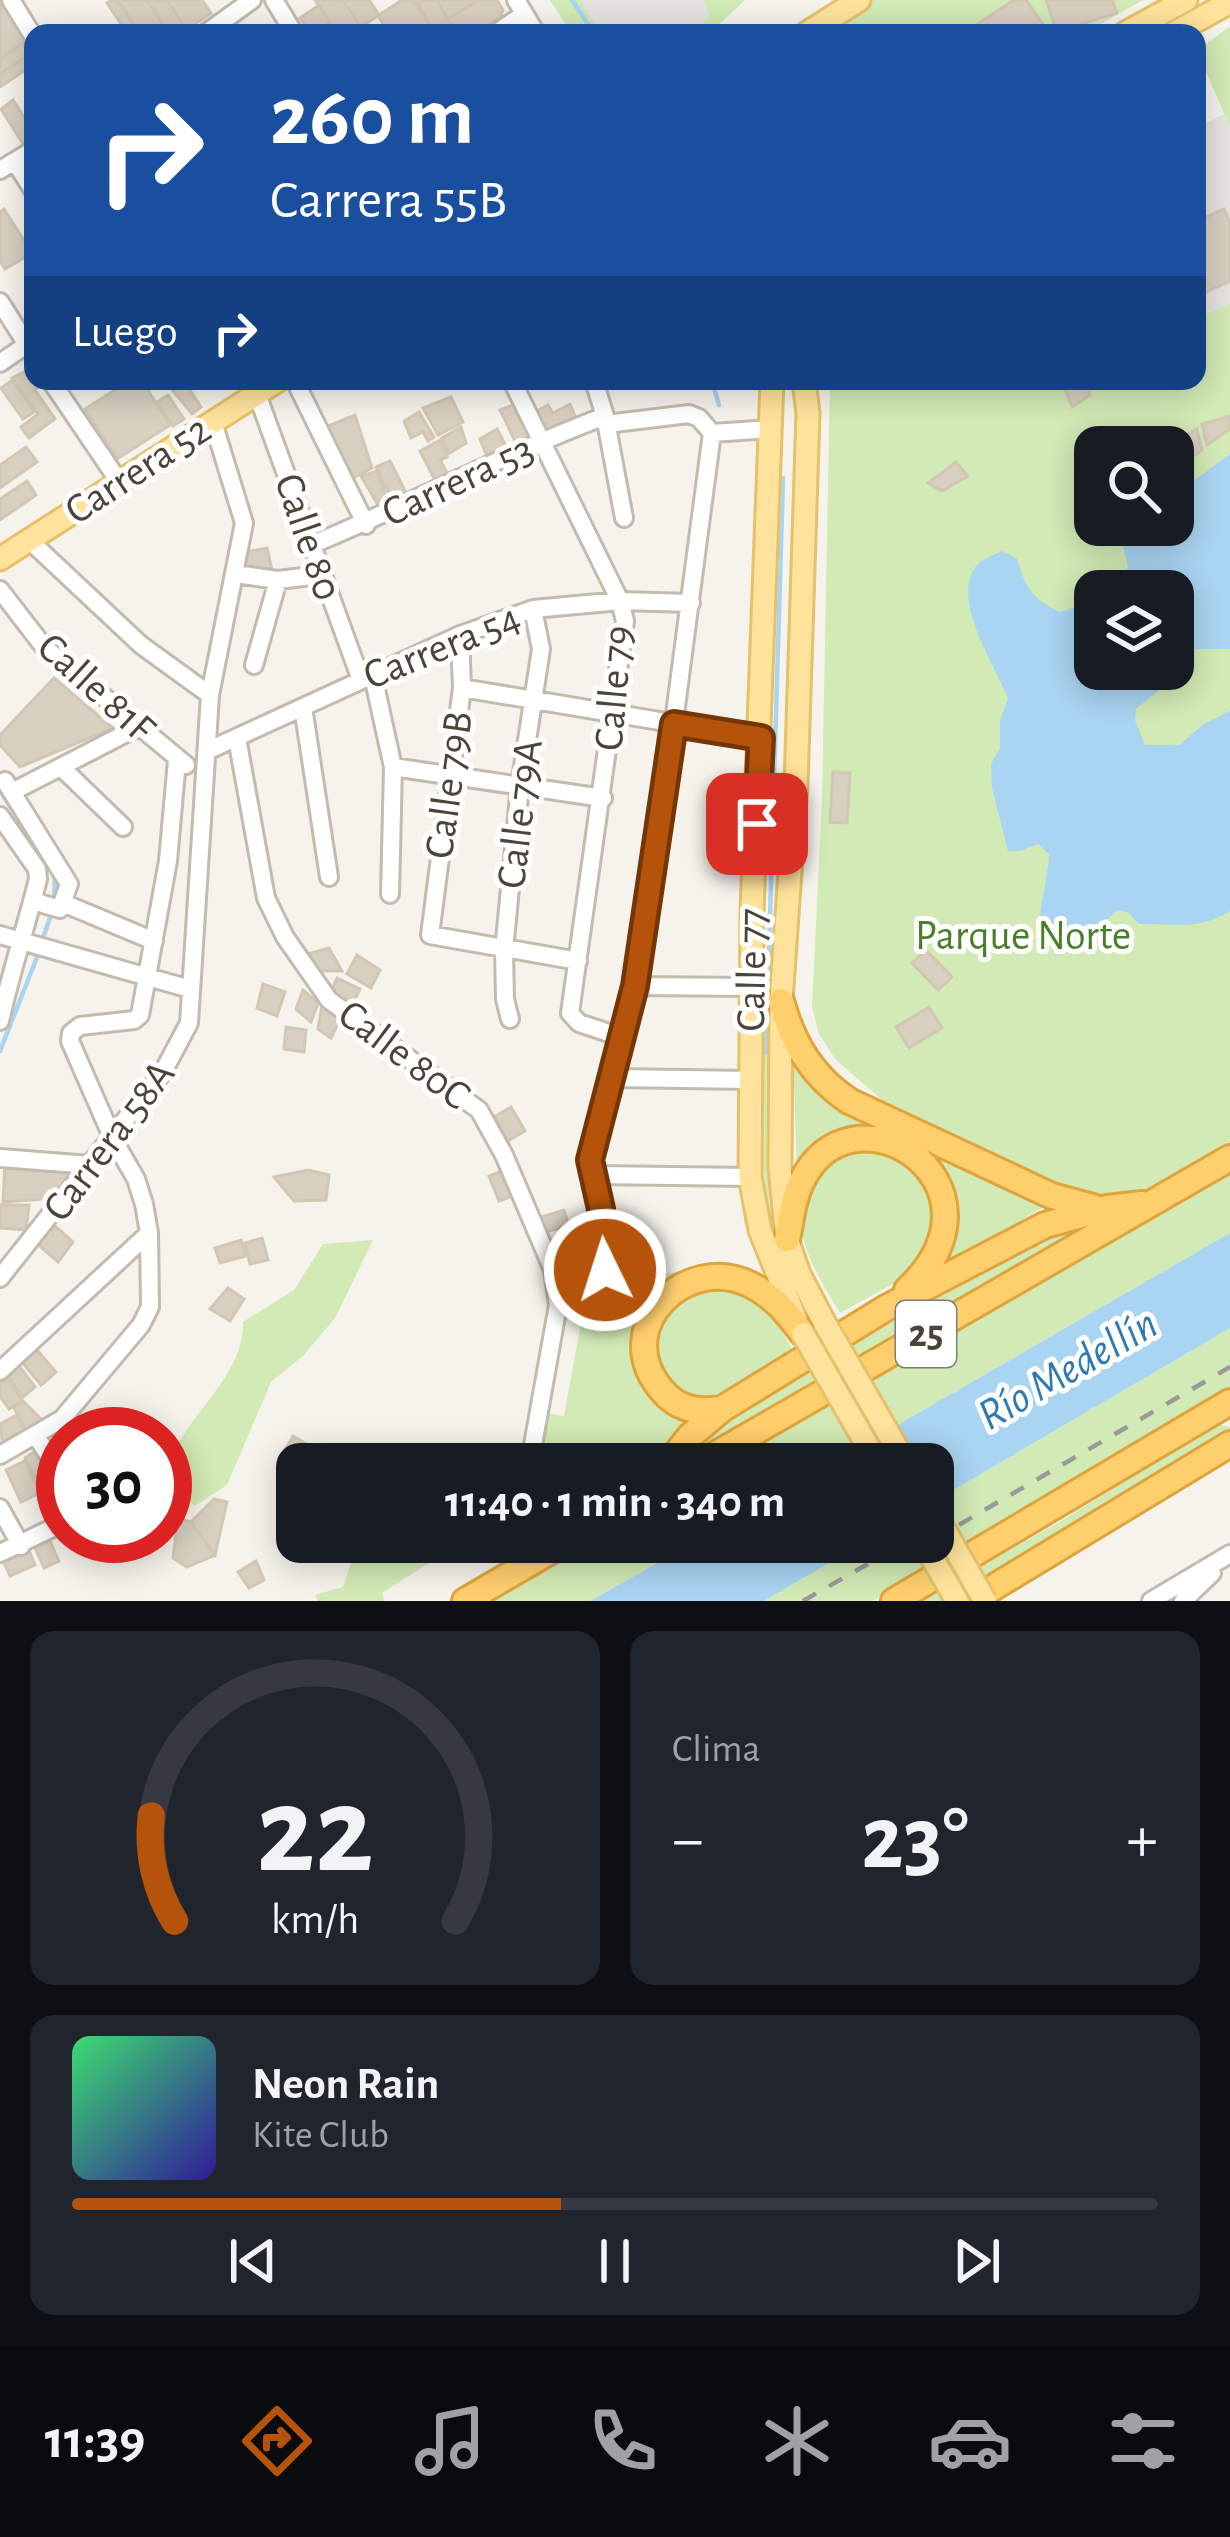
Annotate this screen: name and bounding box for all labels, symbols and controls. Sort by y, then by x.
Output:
icon: right [72,72,228,228]
text: 260 m [270,76,474,160]
text: Carrera 55B [270,174,507,228]
icon: right [202,300,268,366]
text: Luego [72,310,178,355]
street label: Carrera 52 [58,408,218,532]
map controls [1074,426,1194,690]
button: search [1074,426,1194,546]
street label: Carrera 53 [376,428,540,534]
street label: Calle 80 [267,469,349,605]
button: layers [1074,570,1194,690]
street label: Carrera 54 [358,597,526,697]
street label: Calle 79 [588,624,640,752]
street label: Calle 81F [30,625,163,751]
street label: Calle 79B [418,709,480,861]
street label: Calle 79A [490,737,550,891]
pin [706,773,808,875]
icon: arrive [724,791,790,857]
street label: Calle 77 [730,908,774,1032]
park label: Parque Norte [915,915,1131,957]
street label: Calle 80C [331,992,477,1118]
street label: Carrera 58A [36,1053,182,1229]
position arrow [542,1207,668,1333]
road number: 25 [896,1301,956,1367]
water label: Río Medellín [971,1301,1165,1439]
speed limit sign: 30 [36,1407,192,1563]
text: 11:40 · 1 min · 340 m [445,1480,785,1525]
text: Clima [672,1730,761,1769]
text: 22 [256,1770,374,1895]
text: 23° [861,1795,969,1885]
text: − [672,1807,704,1873]
text: + [1126,1807,1158,1873]
text: km/h [271,1899,359,1942]
text: Neon Rain [252,2062,439,2107]
text: Kite Club [252,2116,389,2155]
icon: previous [220,2228,286,2294]
icon: pause [582,2228,648,2294]
icon: next [944,2228,1010,2294]
icon: directions [235,2399,319,2483]
icon: music [408,2399,492,2483]
icon: phone [581,2399,665,2483]
icon: climate [755,2399,839,2483]
icon: car [928,2399,1012,2483]
icon: filters [1101,2399,1185,2483]
text: 11:39 [45,2414,145,2468]

